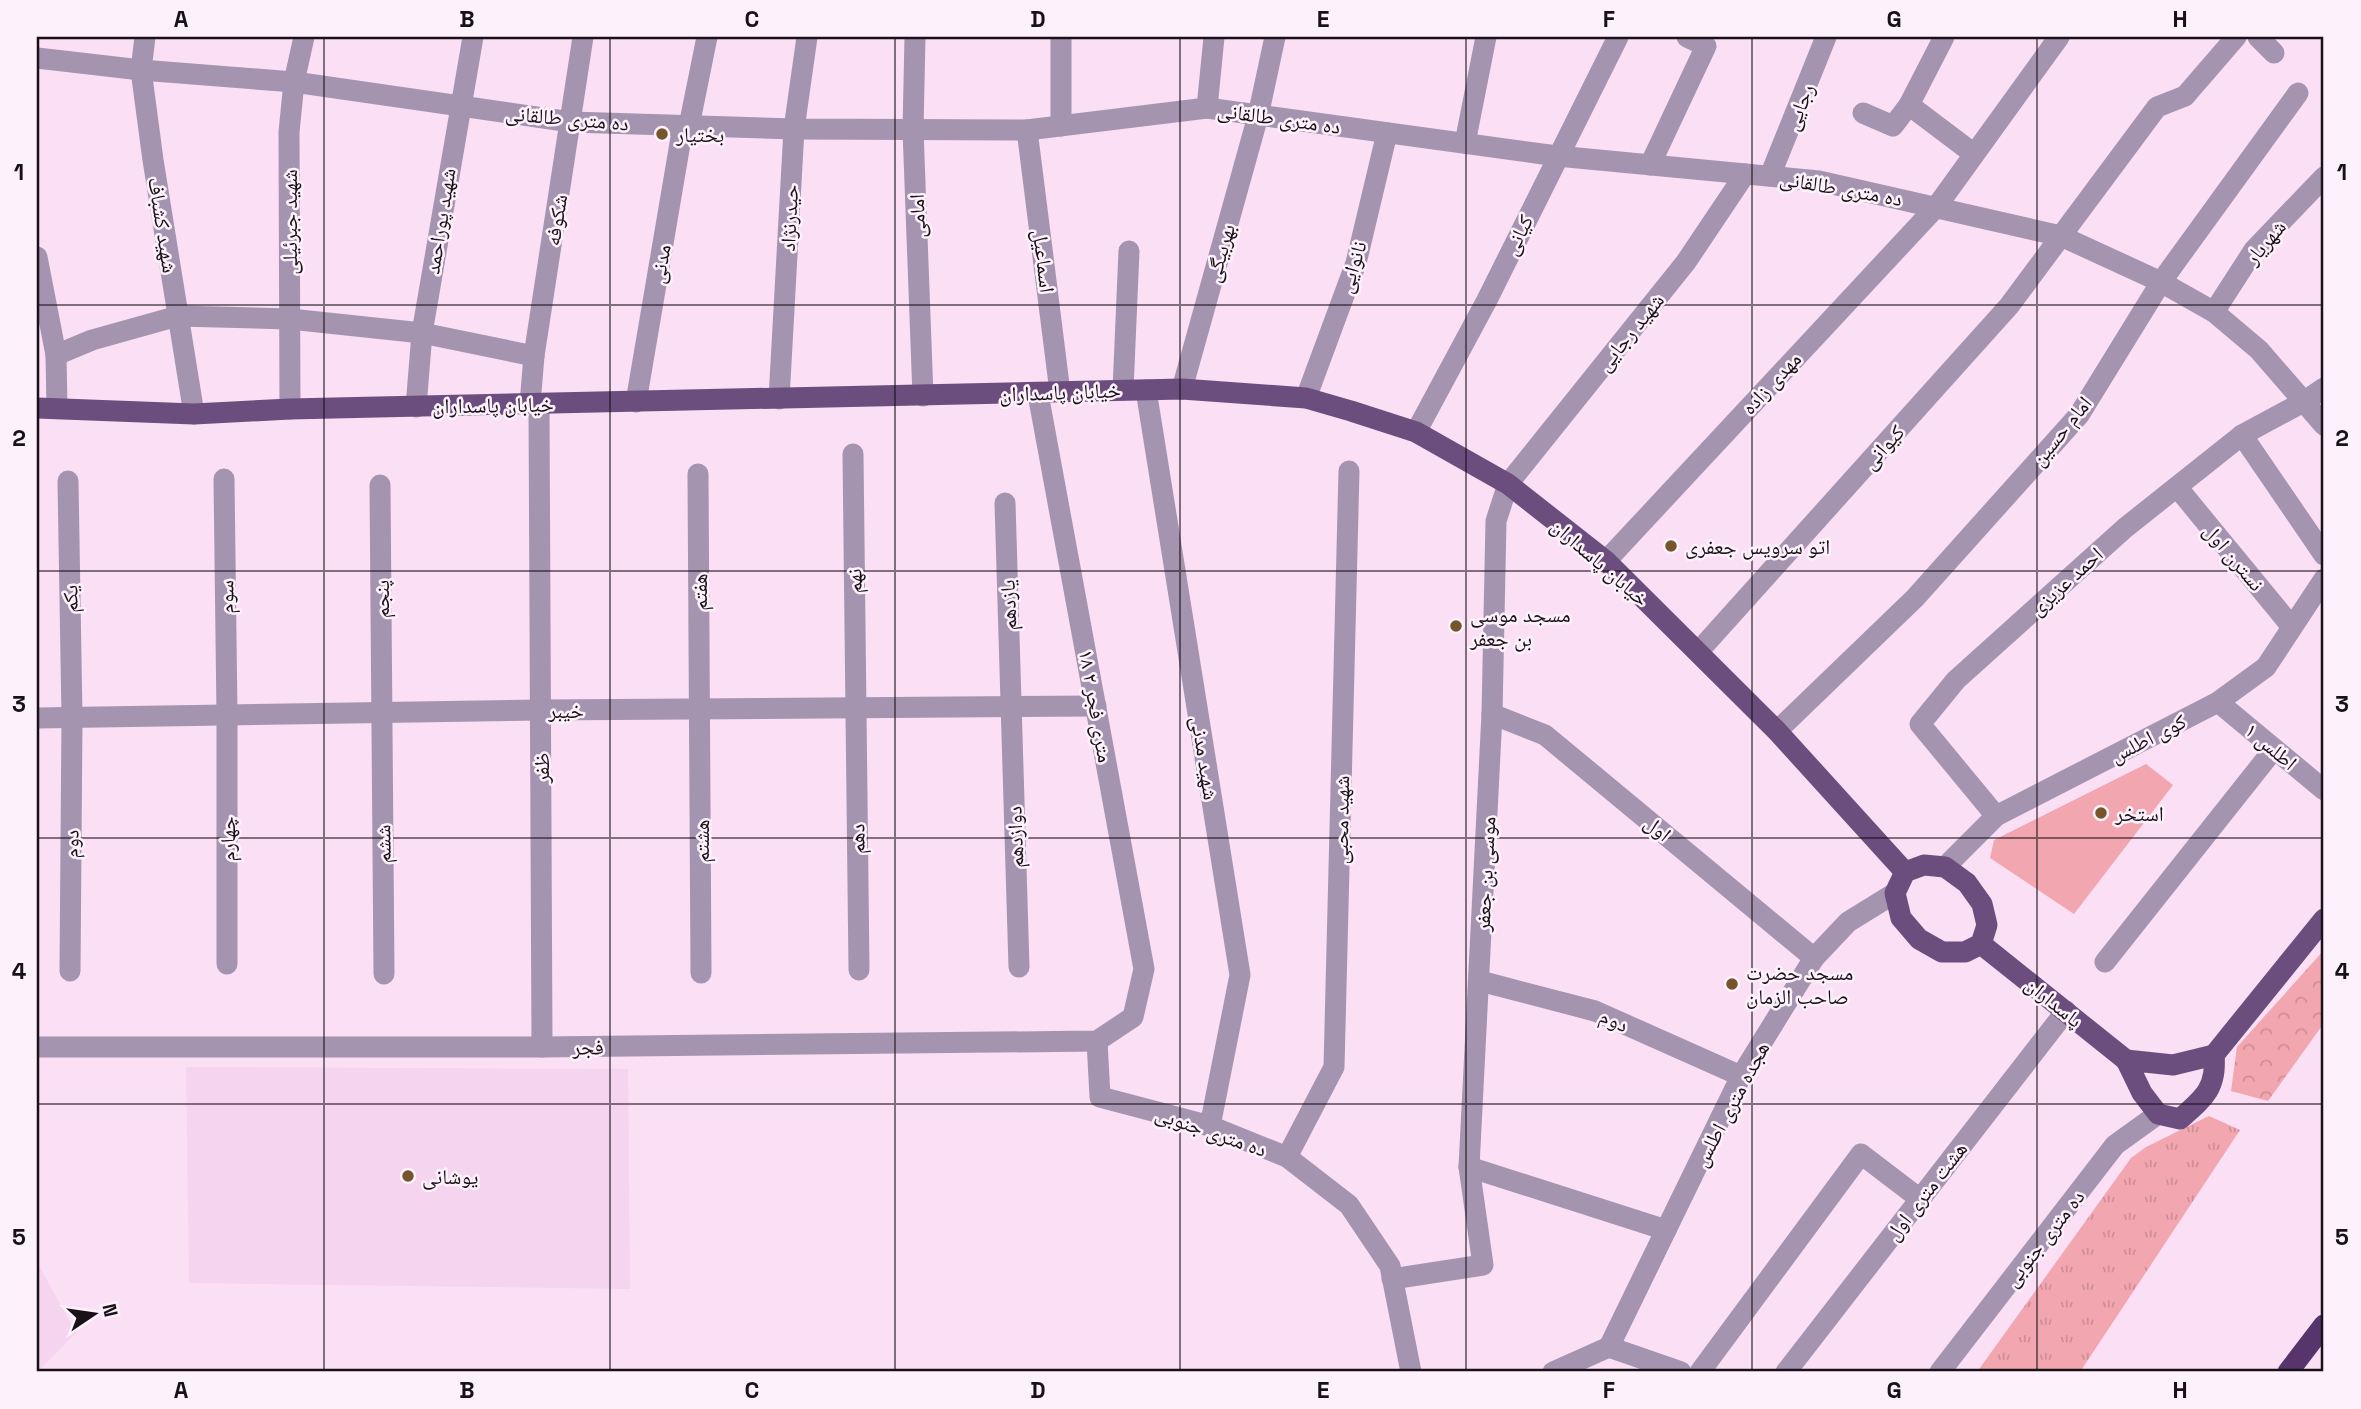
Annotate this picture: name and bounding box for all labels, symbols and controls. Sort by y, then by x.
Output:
text: A [174,4,189,34]
text: B [459,4,475,34]
text: C [745,4,759,34]
text: D [1030,4,1046,34]
text: E [1317,4,1329,34]
text: F [1603,4,1615,34]
text: G [1886,4,1902,34]
text: H [2172,4,2188,34]
street label: رجایی [1777,80,1821,134]
street label: ده متری طالقانی [1216,96,1342,140]
street label: ده متری طالقانی [504,99,630,137]
place label: بختیار [675,121,724,148]
marker: بختیار [654,126,670,142]
text: 1 [14,157,24,187]
text: 1 [2337,157,2347,187]
street label: ده متری طالقانی [1778,164,1904,212]
street label: شهید پوراحمد [418,166,462,276]
street label: شهید جبرئیلی [276,169,303,275]
street label: شهید کشباف [142,175,184,275]
street label: حیدرنژاد [774,184,804,252]
street label: شکوفه [539,192,573,248]
street label: امامی [903,194,931,238]
street label: کیانی [1497,210,1539,260]
street label: شهریار [2238,214,2292,271]
street label: بهربیگی [1199,221,1241,285]
street label: اسماعیل [1027,228,1061,294]
street label: نانوایی [1331,238,1373,296]
street label: مدنی [643,242,677,286]
street label: شهید رجایی [1590,287,1670,377]
street label: مهدی زاده [1735,346,1807,420]
street label: خیابان پاسداران [999,376,1121,408]
street label: خیابان پاسداران [432,390,554,420]
street label: امام حسین [2024,390,2098,472]
street label: کیوانی [1856,419,1910,475]
text: 2 [12,423,26,453]
text: 2 [2335,423,2349,453]
street label: خیابان پاسداران [1545,512,1655,612]
street label: نسترن اول [2198,517,2270,597]
place label: اتو سرویس جعفری [1685,533,1830,560]
marker: اتو سرویس جعفری [1663,538,1679,554]
street label: احمد عزیزی [2023,541,2109,621]
street label: نهم [840,568,869,594]
street label: هفتم [686,573,714,611]
street label: یازدهم [994,579,1023,631]
street label: سوم [212,580,241,614]
street label: پنجم [368,580,396,618]
street label: یکم [56,585,85,613]
place label: مسجد موسی بن جعفر [1469,601,1571,652]
marker: مسجد موسی بن جعفر [1448,618,1464,634]
street label: ۱۸ متری فجر ۲ [1073,647,1119,765]
text: 3 [12,689,26,719]
text: 3 [2335,689,2349,719]
street label: خیبر [547,697,584,724]
street label: کوی اطلس [2105,707,2191,769]
street label: شهید مدنی [1185,714,1225,802]
street label: اطلس ۱ [2239,716,2303,776]
street label: ظفر [528,753,555,784]
street label: شهید محبی [1327,775,1355,865]
place label: استخر [2114,800,2164,827]
street label: دوازدهم [1000,805,1031,868]
marker: استخر [2093,805,2109,821]
street label: اول [1639,809,1677,847]
street label: چهارم [214,816,242,862]
street label: موسی بن جعفر [1468,816,1501,933]
street label: هشتم [688,819,716,863]
street label: ششم [369,824,398,864]
street label: دهم [843,824,872,854]
street label: دوم [57,829,86,859]
text: 4 [12,956,27,986]
text: 4 [2335,956,2350,986]
place label: مسجد حضرت صاحب الزمان [1746,959,1853,1010]
street label: پاسداران [2020,971,2088,1033]
marker: مسجد حضرت صاحب الزمان [1724,976,1740,992]
street label: دوم [1595,1002,1633,1039]
street label: فجر [571,1033,604,1061]
street label: هجده متری اطلس [1687,1037,1775,1171]
street label: ده متری جنوبی [1152,1099,1270,1163]
street label: هشت متری اول [1879,1136,1973,1246]
place label: یوشانی [422,1163,478,1190]
marker: یوشانی [400,1168,416,1184]
street label: ده متری جنوبی [1998,1184,2090,1292]
text: 5 [12,1222,26,1252]
text: 5 [2335,1222,2349,1252]
north arrow [60,1280,130,1350]
text: N [96,1301,124,1319]
text: A [174,1375,189,1405]
text: B [459,1375,475,1405]
text: C [745,1375,759,1405]
text: D [1030,1375,1046,1405]
text: E [1317,1375,1329,1405]
text: F [1603,1375,1615,1405]
text: G [1886,1375,1902,1405]
text: H [2172,1375,2188,1405]

